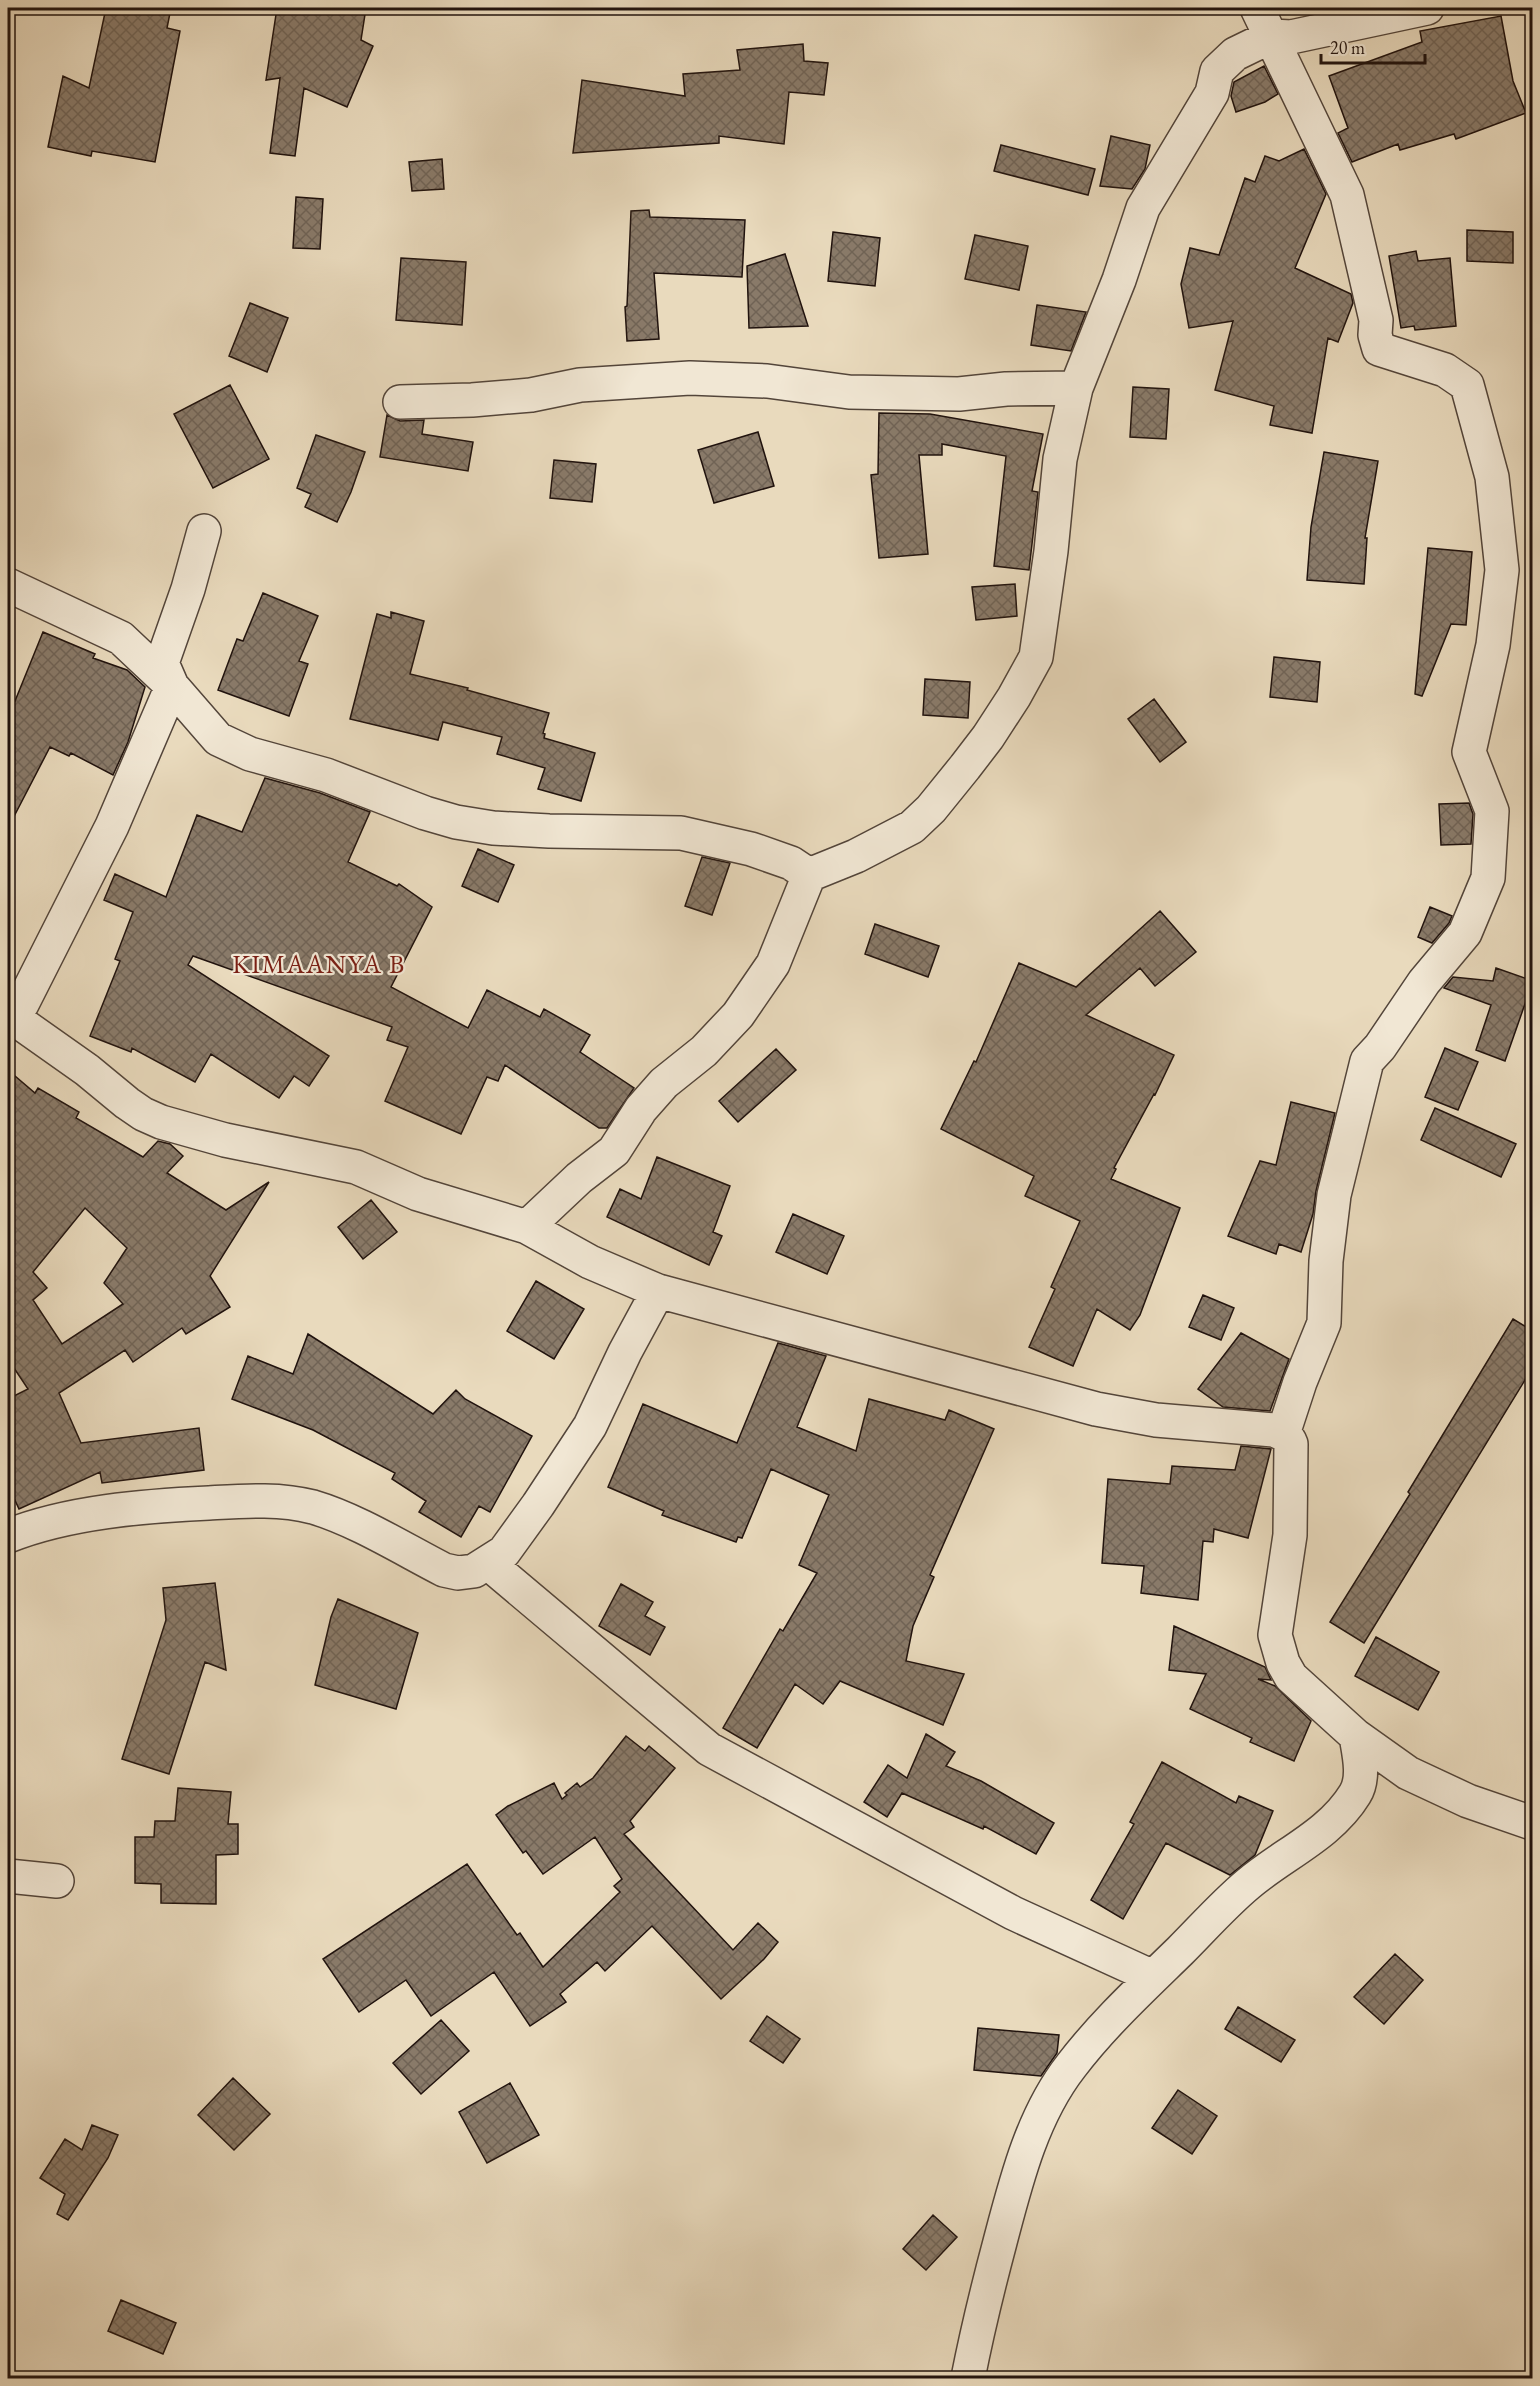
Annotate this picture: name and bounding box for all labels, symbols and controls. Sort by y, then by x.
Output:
scale bar [1321,27,1424,65]
text: 20 m [1330,36,1365,59]
district label: KIMAANYA B [232,947,406,981]

